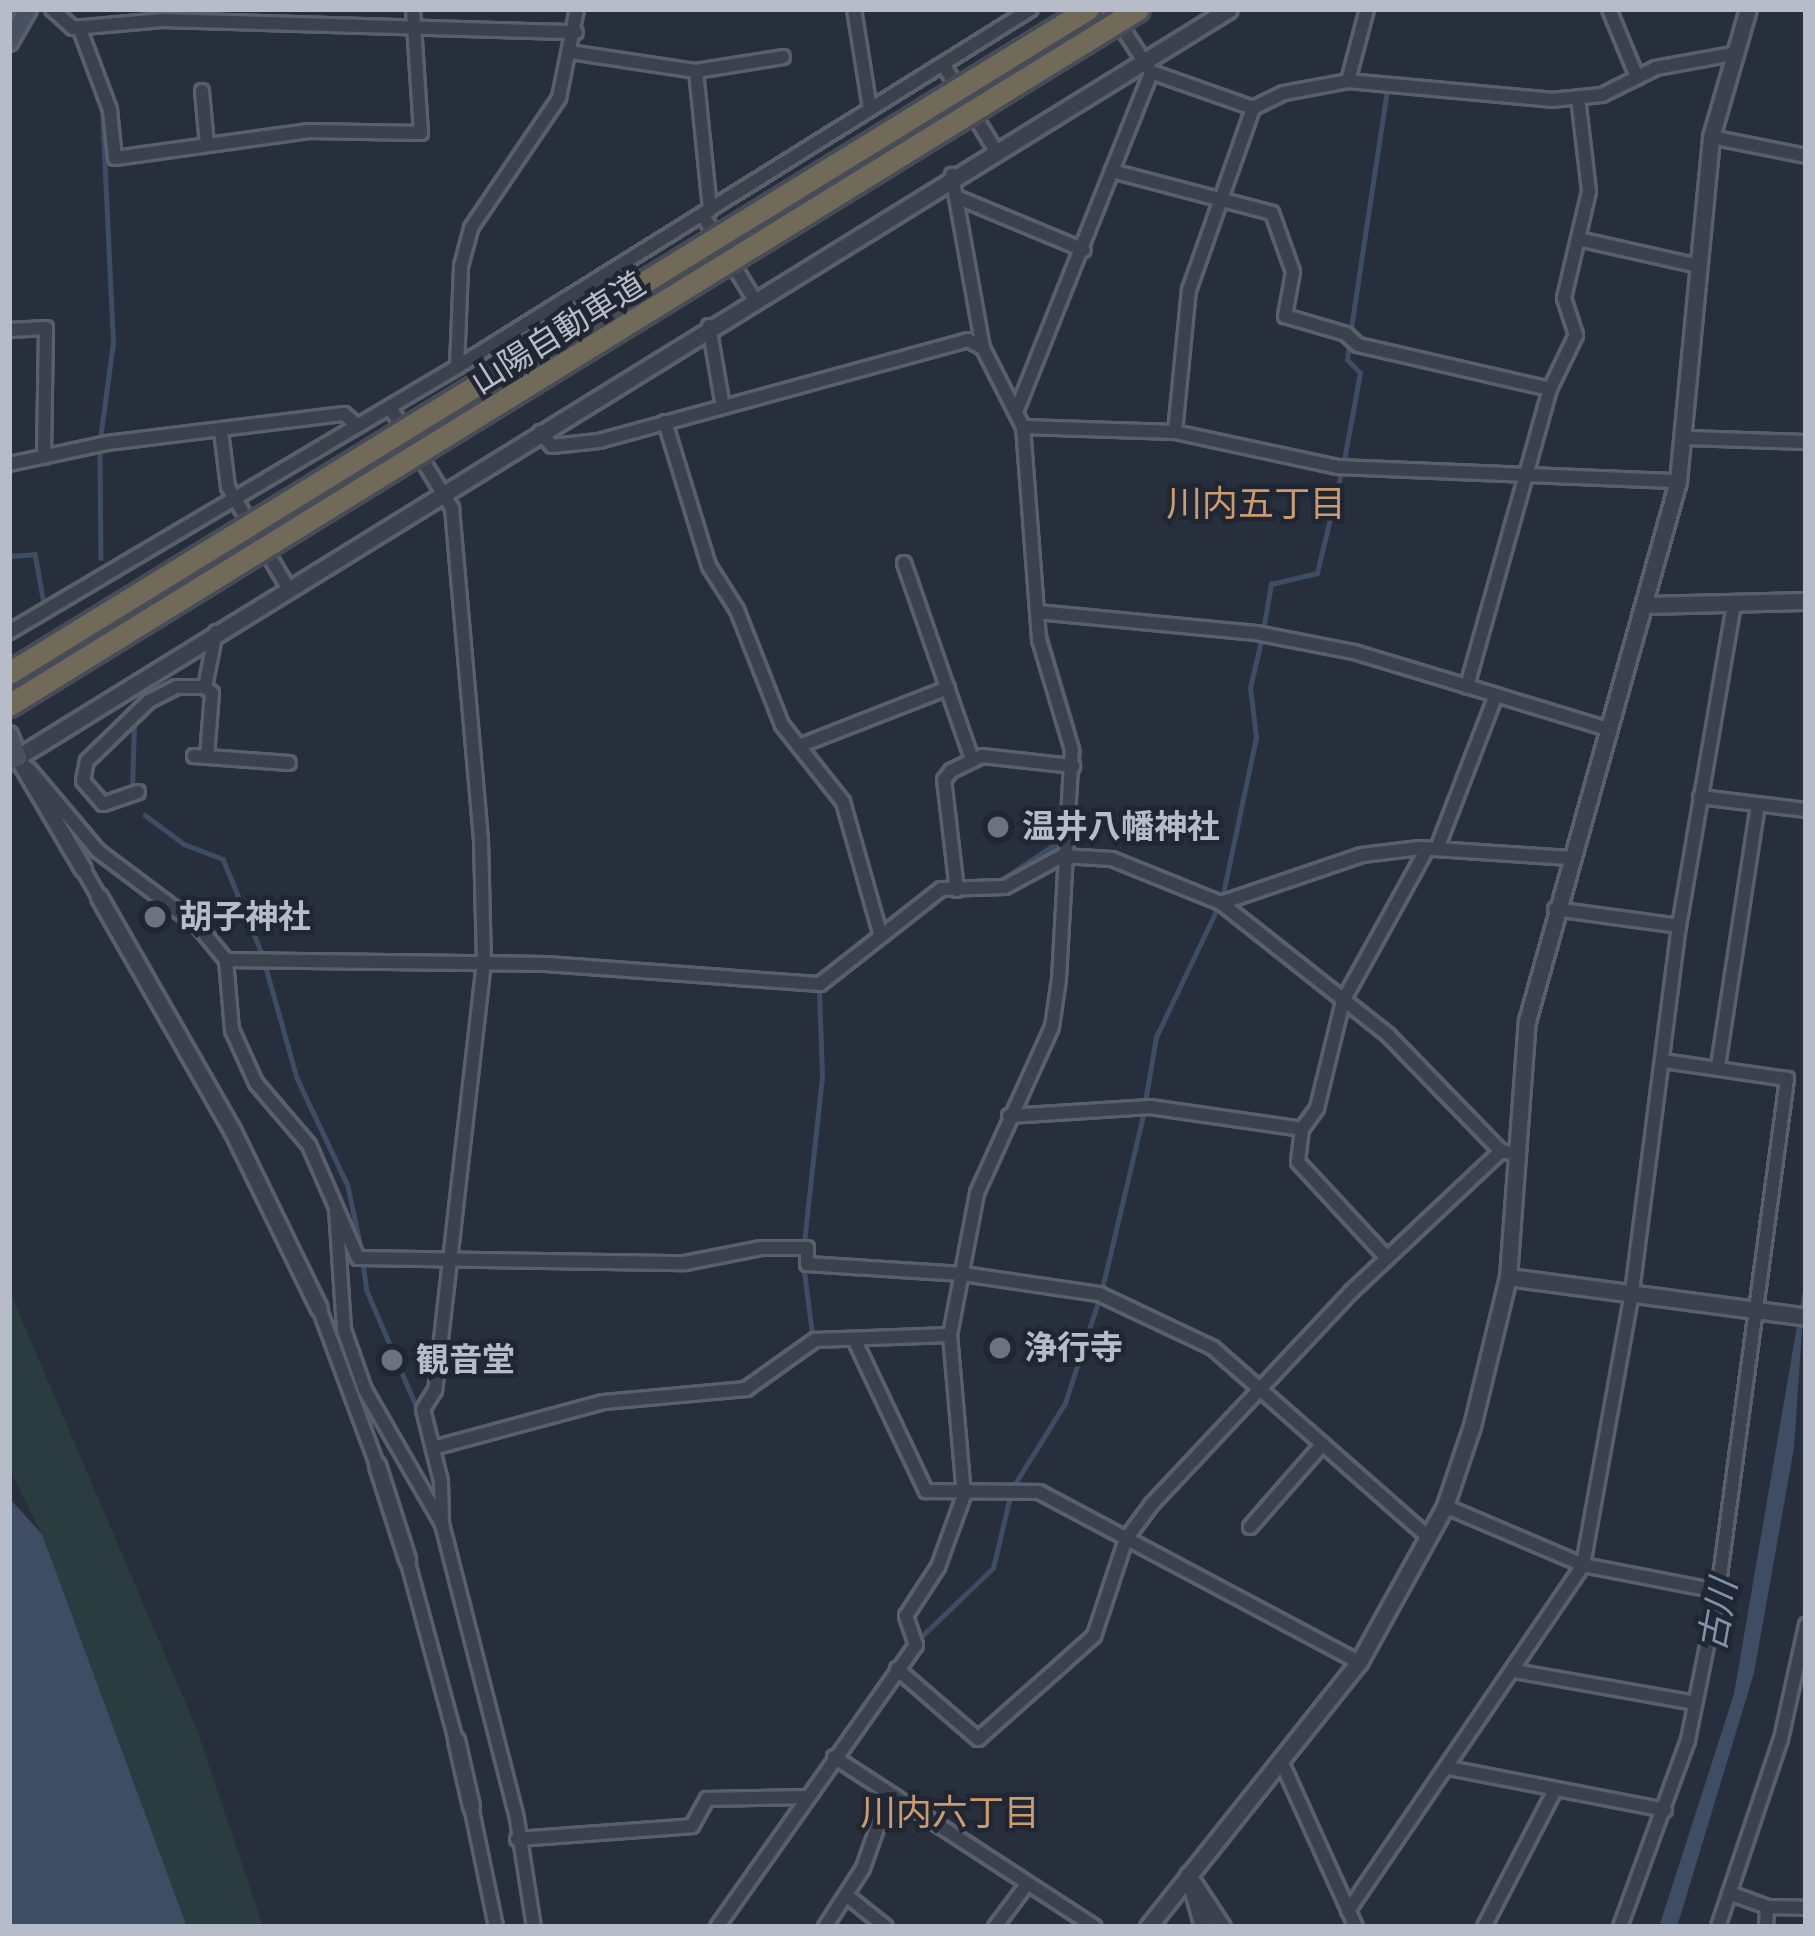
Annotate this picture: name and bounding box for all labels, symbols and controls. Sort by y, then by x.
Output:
street label: 山陽自動車道 [464,264,652,402]
district label: 川内五丁目 [1166,482,1346,526]
place label: 温井八幡神社 [1022,807,1220,847]
marker: 温井八幡神社 [985,814,1011,840]
place label: 胡子神社 [179,897,311,937]
marker: 胡子神社 [142,904,168,930]
place label: 浄行寺 [1024,1328,1123,1368]
marker: 浄行寺 [987,1335,1013,1361]
place label: 観音堂 [416,1340,515,1380]
marker: 観音堂 [379,1347,405,1373]
water label: 古川 [1690,1576,1746,1654]
district label: 川内六丁目 [860,1791,1040,1835]

